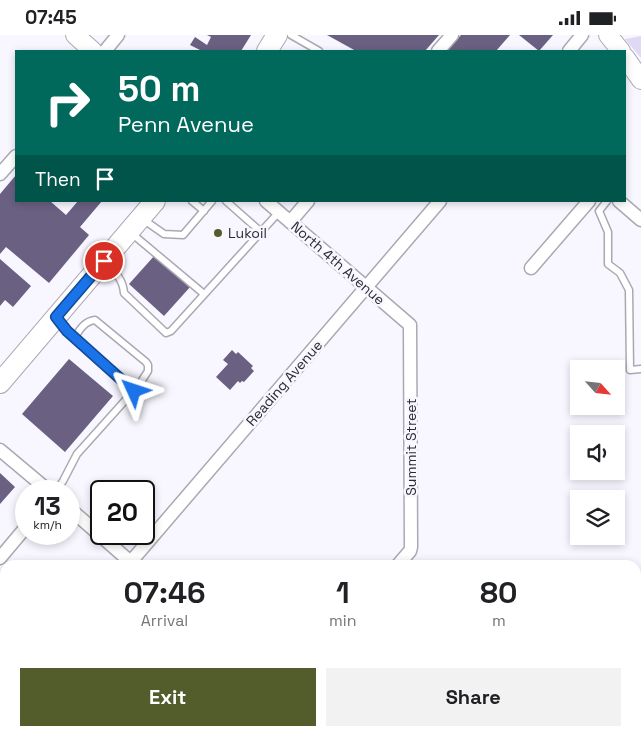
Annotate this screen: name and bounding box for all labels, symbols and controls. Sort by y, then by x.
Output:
text: 07:45 [25,5,77,30]
text: 50 m [118,67,200,111]
icon: right [35,70,100,135]
text: Penn Avenue [118,110,254,138]
icon: arrive [91,165,119,193]
text: Then [35,167,81,192]
street label: North 4th Avenue [287,217,389,309]
place label: Lukoil [228,224,267,242]
marker: Lukoil [212,227,224,239]
pin [83,240,125,282]
icon: arrive [90,247,118,275]
street label: Reading Avenue [242,336,326,430]
north arrow [570,360,625,415]
map controls [570,360,625,545]
position arrow [107,364,159,416]
street label: Summit Street [402,398,420,496]
button: sound [570,425,625,480]
speed limit sign: 20 [90,480,155,545]
text: 13 [34,490,61,522]
button: layers [570,490,625,545]
text: km/h [33,517,62,533]
text: 07:46 [124,573,206,612]
text: 1 [336,573,350,612]
text: 80 [480,573,517,612]
text: Arrival [141,610,188,631]
text: min [329,610,357,631]
text: m [492,610,506,631]
button: Exit [20,668,316,726]
button: Share [326,668,621,726]

